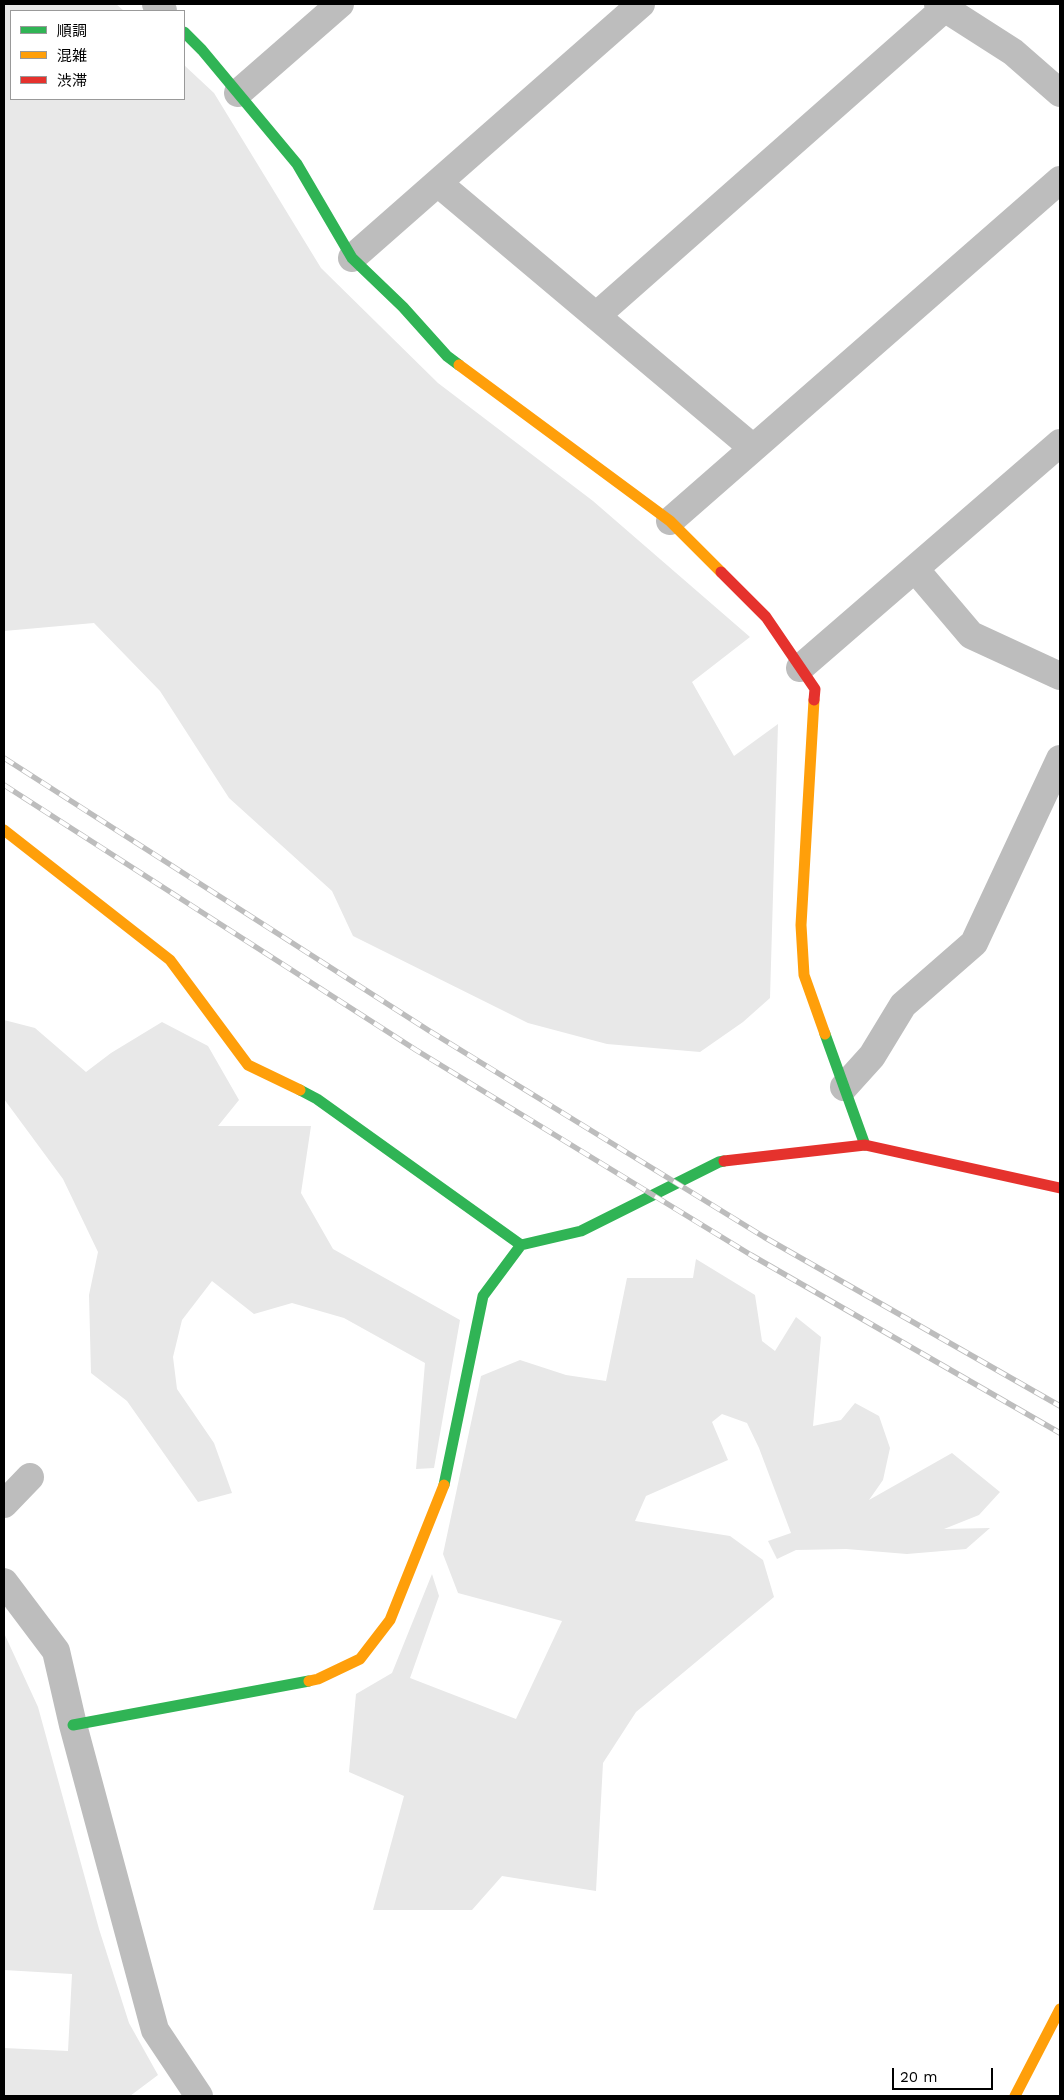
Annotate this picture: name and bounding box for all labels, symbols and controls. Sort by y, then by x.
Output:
legend [10,10,185,100]
text: 順調 [57,22,87,40]
text: 混雑 [57,47,87,65]
text: 渋滞 [57,72,87,90]
scale bar [894,2058,995,2090]
text: 20 m [900,2068,938,2086]

